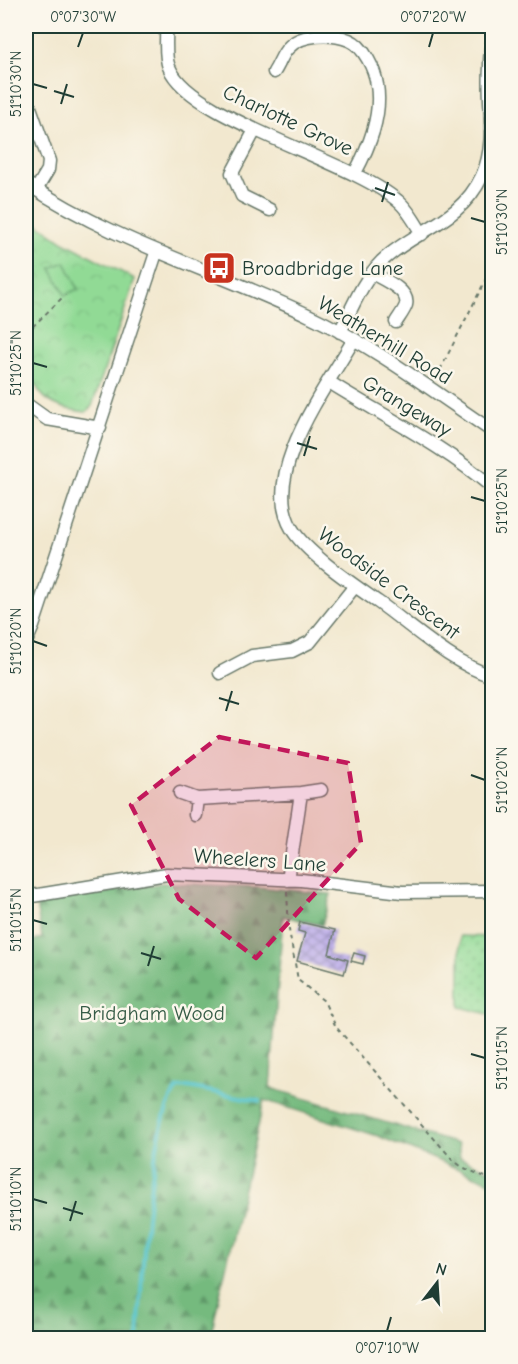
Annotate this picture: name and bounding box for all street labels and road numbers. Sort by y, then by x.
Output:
street label: Charlotte Grove [219,79,357,161]
street label: Weatherhill Road [314,291,456,389]
street label: Grangeway [358,370,456,442]
street label: Woodside Crescent [313,522,465,645]
street label: Wheelers Lane [193,843,327,877]

